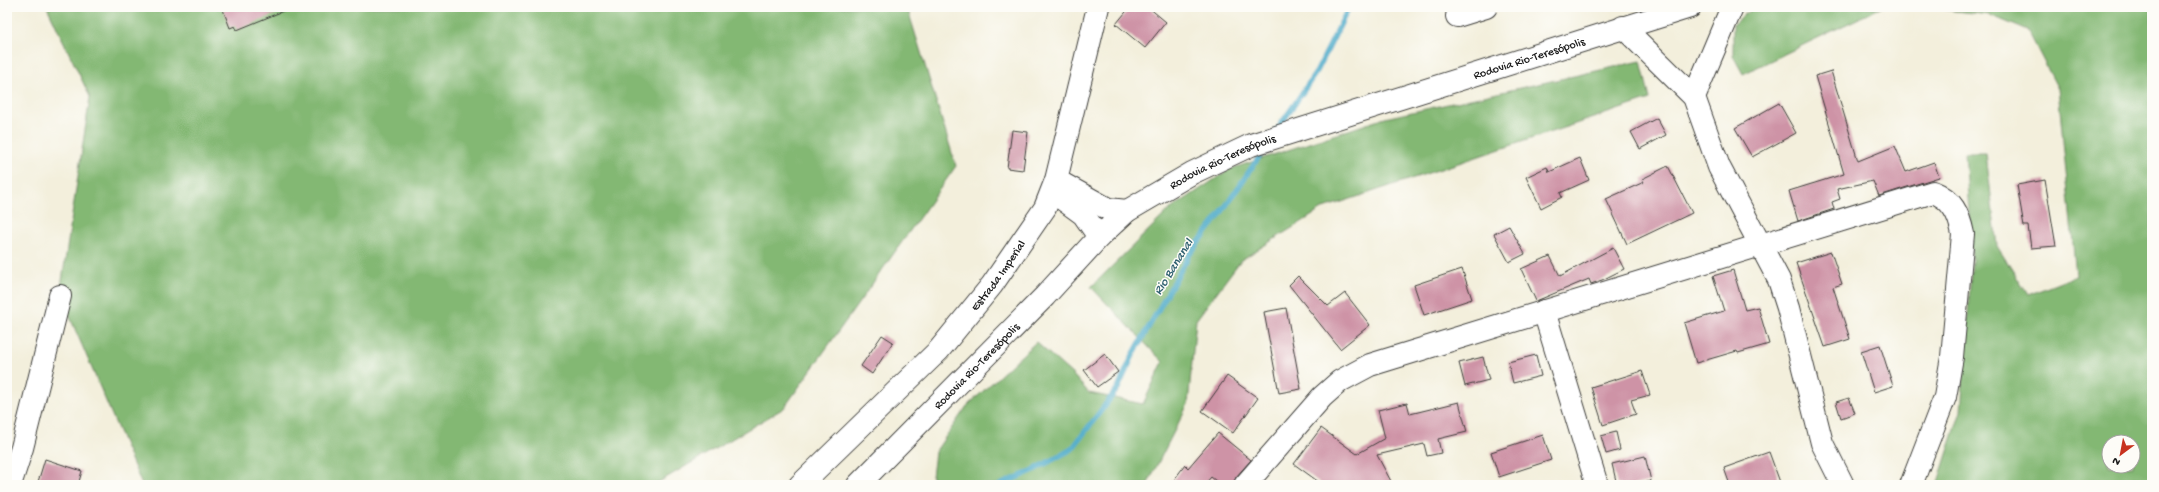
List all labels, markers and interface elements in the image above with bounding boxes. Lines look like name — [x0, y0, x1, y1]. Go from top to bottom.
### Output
street label: Rodovia Rio-Teresópolis — [1472, 35, 1587, 84]
street label: Rodovia Rio-Teresópolis — [1168, 132, 1278, 194]
water label: Rio Bananal — [1151, 236, 1198, 298]
street label: Estrada Imperial — [969, 238, 1030, 314]
street label: Rodovia Rio-Teresópolis — [932, 320, 1024, 413]
north arrow — [2101, 434, 2141, 474]
text: N — [2111, 454, 2123, 468]

